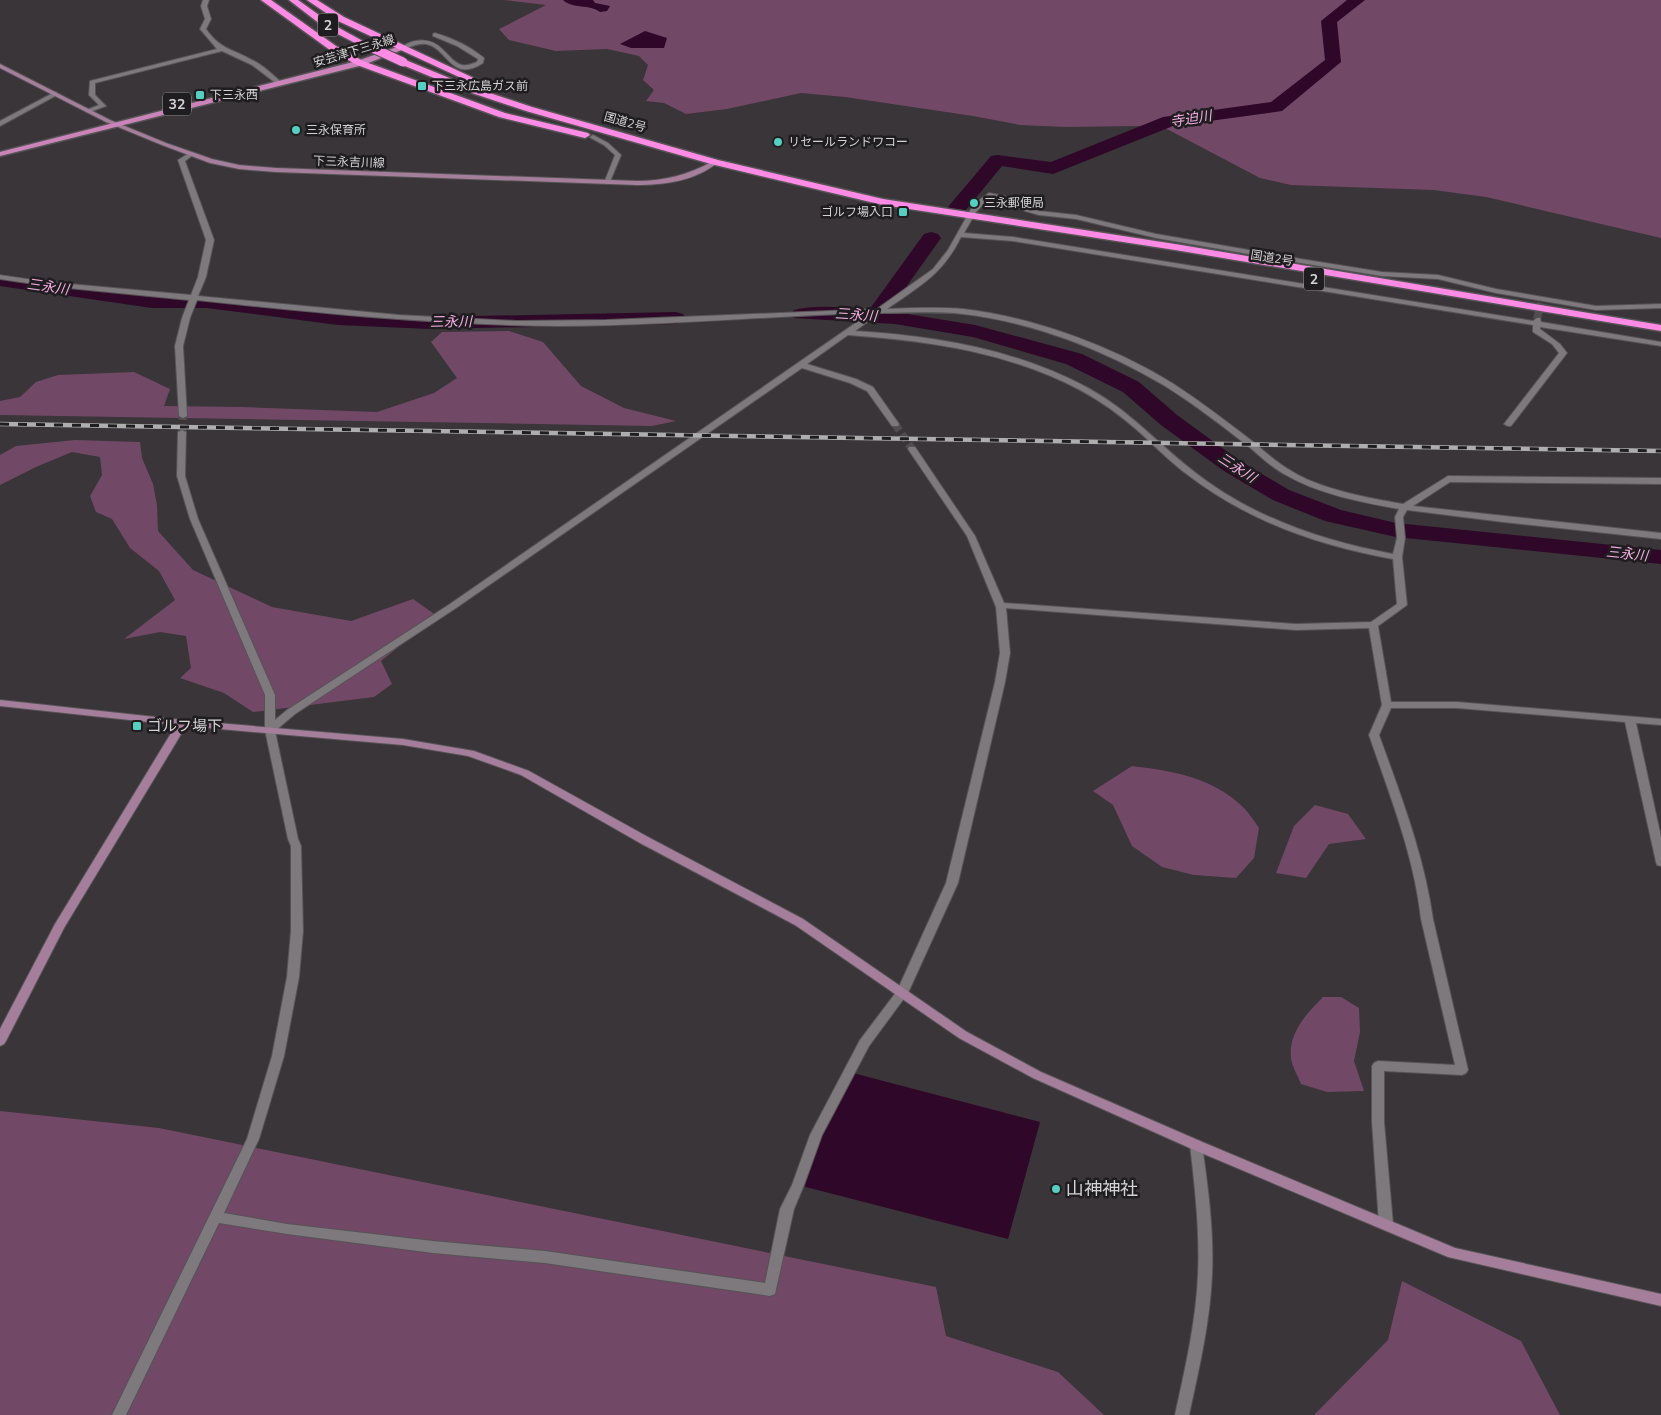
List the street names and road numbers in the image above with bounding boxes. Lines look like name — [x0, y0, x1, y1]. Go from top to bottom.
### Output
road number: 2 — [318, 14, 338, 36]
street label: 安芸津下三永線 — [311, 31, 397, 71]
road number: 32 — [163, 92, 191, 116]
street label: 国道2号 — [602, 108, 648, 136]
street label: 下三永吉川線 — [313, 153, 385, 171]
street label: 国道2号 — [1249, 247, 1295, 269]
road number: 2 — [1304, 268, 1324, 290]

